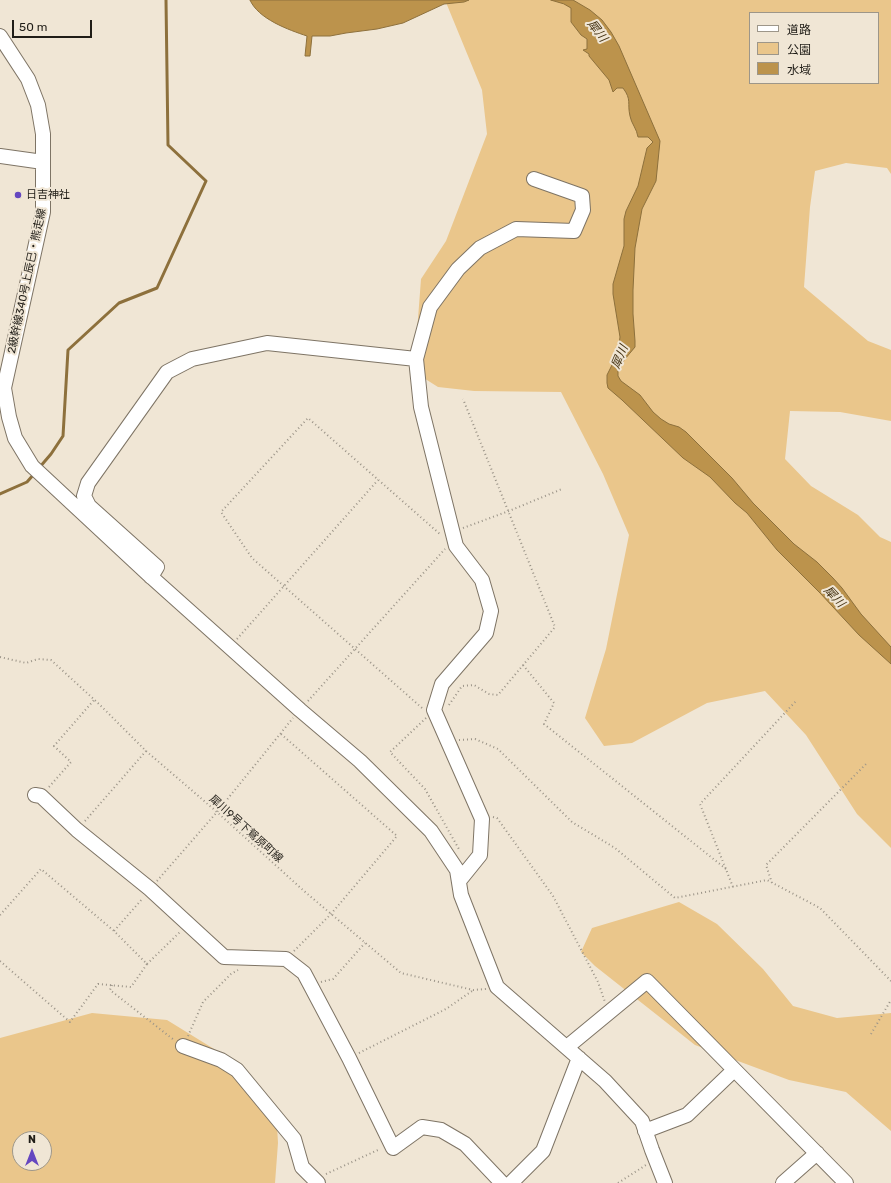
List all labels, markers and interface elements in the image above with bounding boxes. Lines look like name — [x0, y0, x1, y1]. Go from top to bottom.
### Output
scale bar — [14, 12, 94, 38]
legend — [749, 12, 879, 84]
water label: 犀川 — [584, 17, 610, 45]
text: 50 m — [19, 20, 47, 34]
text: 道路 — [787, 23, 811, 37]
text: 公園 — [787, 43, 811, 57]
text: 水域 — [787, 63, 811, 77]
place label: 日吉神社 — [26, 188, 70, 202]
marker: 日吉神社 — [13, 190, 23, 200]
street label: 2級幹線340号上辰巳・熊走線 — [5, 207, 49, 355]
water label: 犀川 — [609, 343, 631, 371]
water label: 犀川 — [821, 583, 847, 611]
street label: 犀川9号下鴛原町線 — [206, 792, 286, 866]
north arrow — [12, 1131, 52, 1171]
text: N — [28, 1133, 36, 1146]

